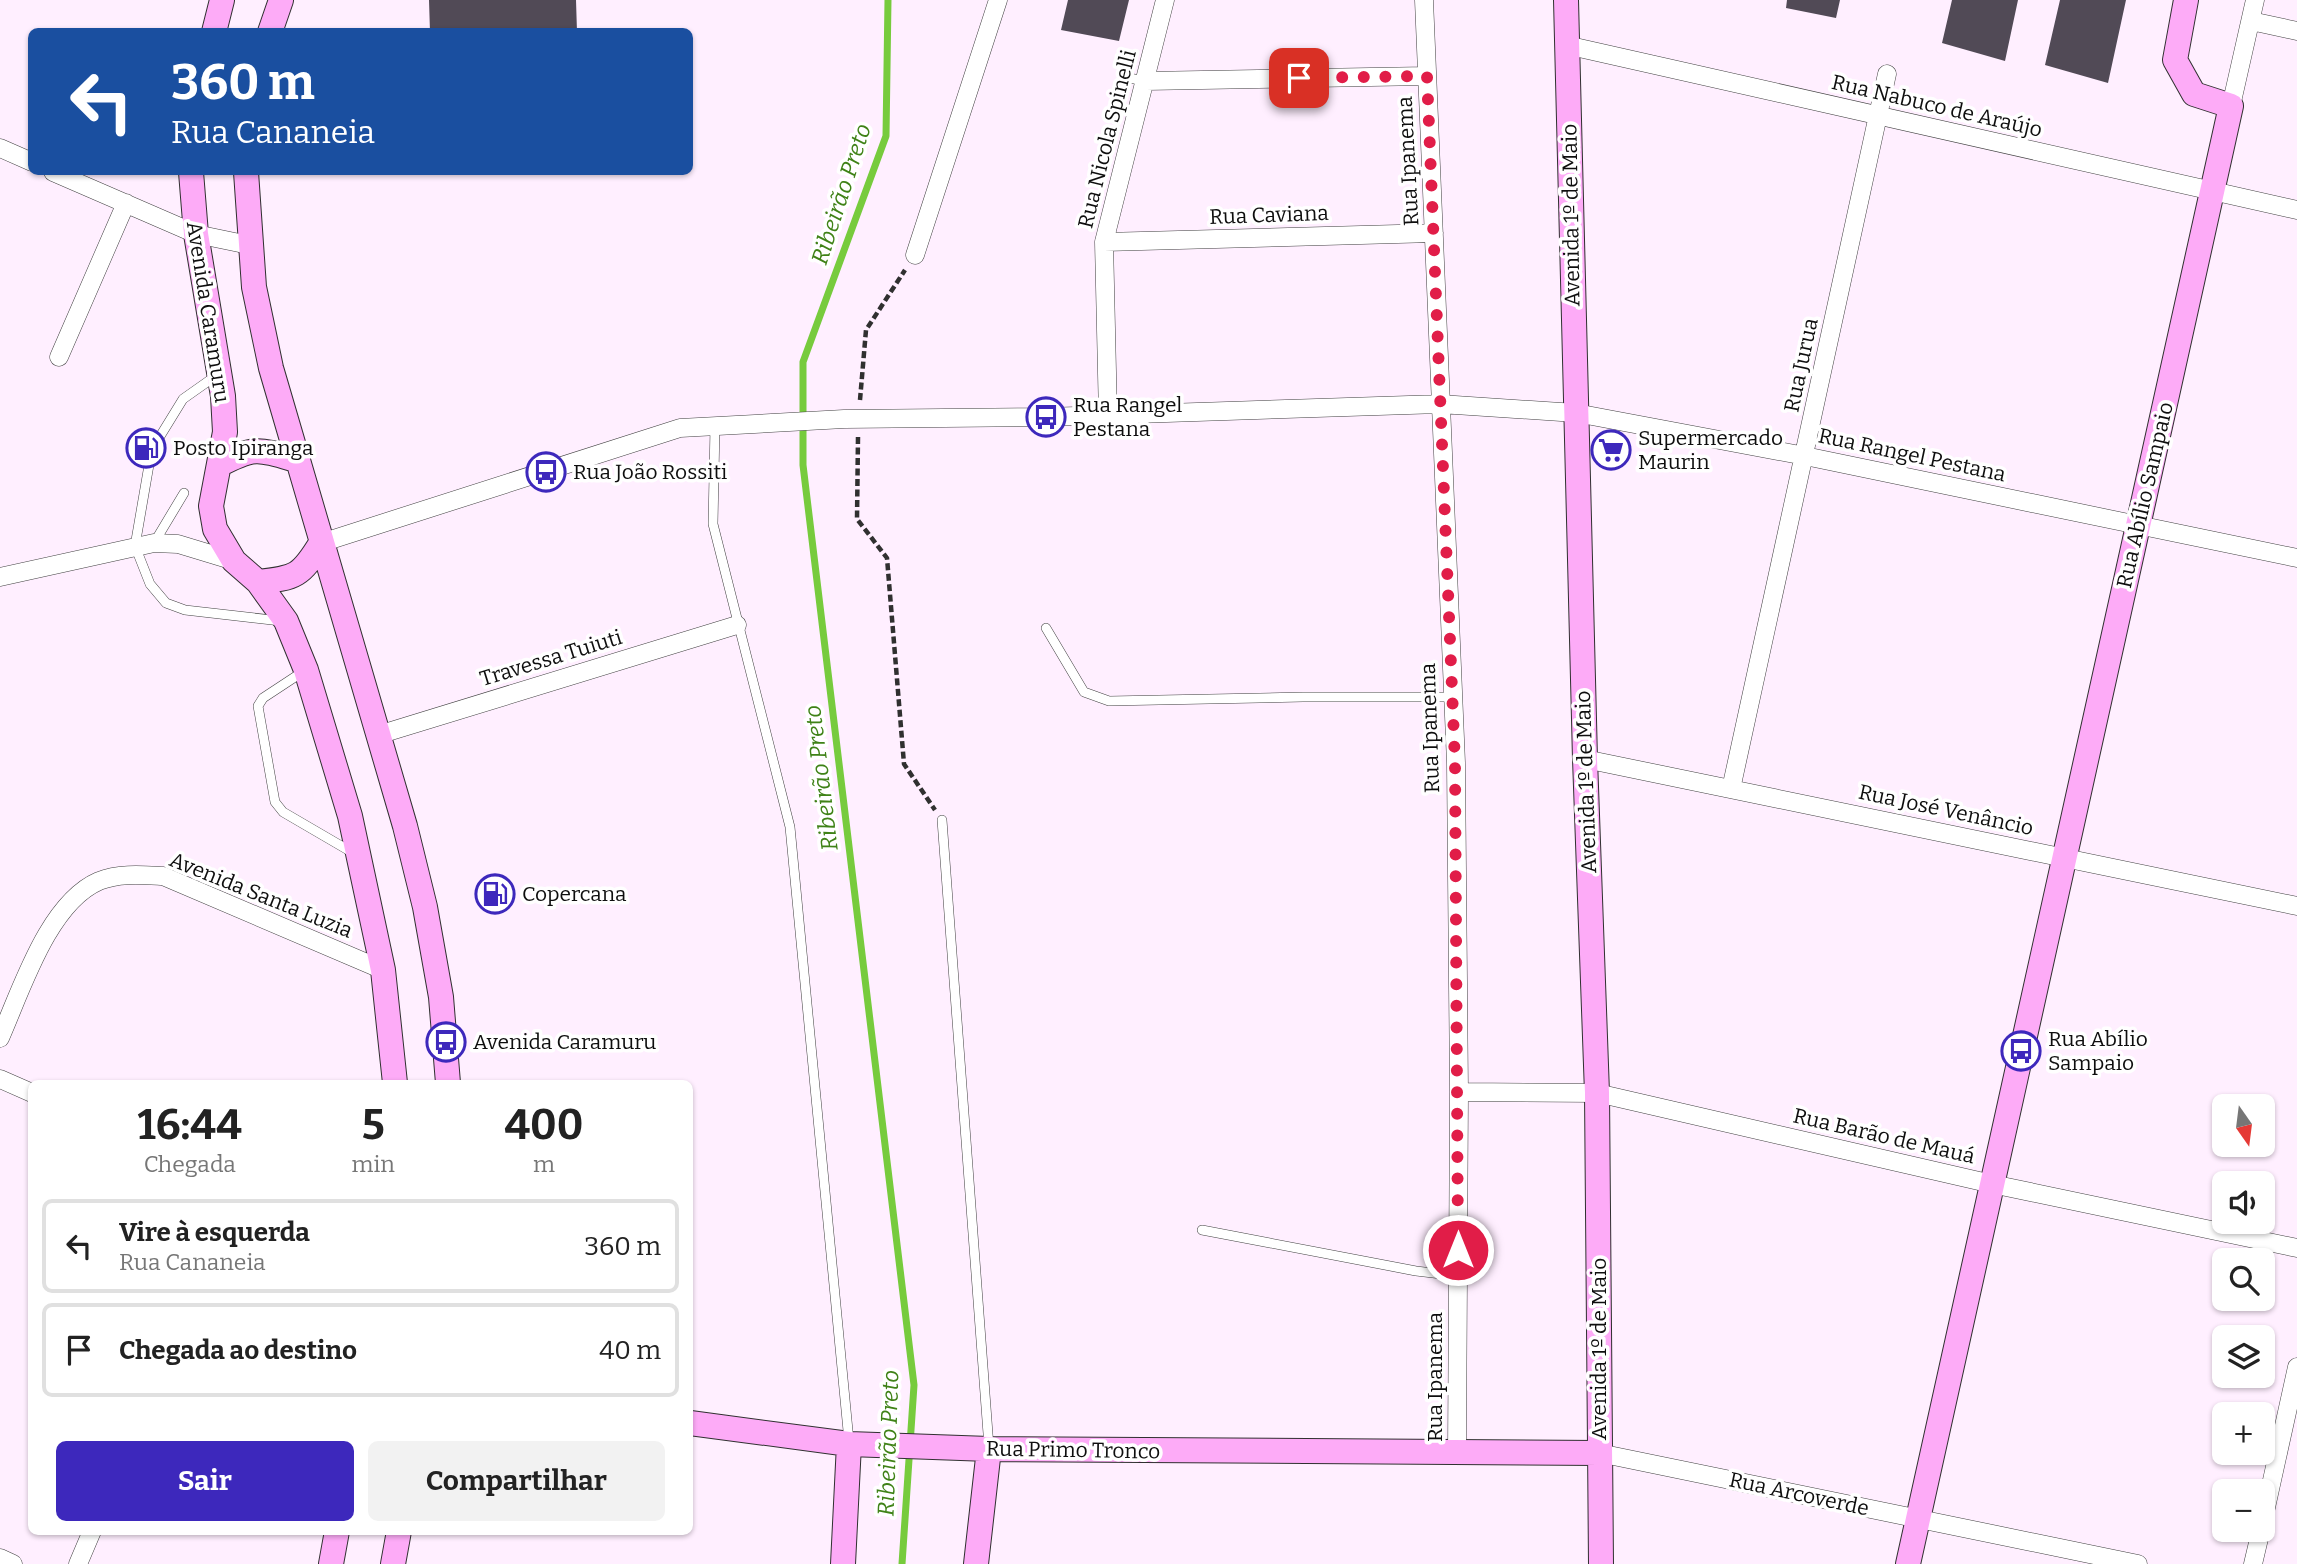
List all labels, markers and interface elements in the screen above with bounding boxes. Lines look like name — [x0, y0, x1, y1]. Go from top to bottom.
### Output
street label: Rua Nicola Spinelli — [1072, 47, 1142, 231]
pin — [1269, 48, 1329, 108]
text: 360 m — [171, 53, 315, 112]
icon: left — [56, 56, 147, 147]
icon: arrive — [1280, 59, 1318, 97]
street label: Rua Nabuco de Araújo — [1829, 69, 2045, 143]
street label: Rua Ipanema — [1392, 95, 1424, 227]
text: Rua Cananeia — [171, 113, 375, 151]
water label: Ribeirão Preto — [805, 120, 877, 268]
street label: Avenida 1º de Maio — [1556, 123, 1586, 307]
street label: Rua Caviana — [1209, 200, 1330, 230]
street label: Avenida Caramuru — [181, 219, 235, 405]
street label: Rua Jurua — [1778, 315, 1824, 414]
place label: Rua Rangel Pestana — [1073, 392, 1182, 442]
bus stop icon: Rua Rangel Pestana — [1025, 396, 1067, 438]
street label: Rua Abílio Sampaio — [2111, 400, 2179, 590]
street label: Rua Rangel Pestana — [1816, 422, 2009, 488]
place label: Supermercado Maurin — [1638, 425, 1783, 475]
fuel station icon: Posto Ipiranga — [125, 427, 167, 469]
supermarket icon: Supermercado Maurin — [1590, 429, 1632, 471]
place label: Posto Ipiranga — [173, 435, 314, 461]
bus stop icon: Rua João Rossiti — [525, 451, 567, 493]
place label: Rua João Rossiti — [573, 459, 727, 485]
street label: Travessa Tuiuti — [477, 624, 625, 692]
street label: Rua Ipanema — [1415, 662, 1445, 793]
street label: Avenida 1º de Maio — [1570, 690, 1602, 874]
water label: Ribeirão Preto — [798, 704, 844, 852]
street label: Rua José Venâncio — [1856, 779, 2036, 841]
street label: Avenida Santa Luzia — [166, 846, 357, 944]
fuel station icon: Copercana — [474, 873, 516, 915]
place label: Copercana — [522, 881, 627, 907]
bus stop icon: Avenida Caramuru — [425, 1021, 467, 1063]
place label: Rua Abílio Sampaio — [2048, 1026, 2148, 1076]
place label: Avenida Caramuru — [473, 1029, 656, 1055]
bus stop icon: Rua Abílio Sampaio — [2000, 1030, 2042, 1072]
north arrow — [2212, 1094, 2275, 1157]
map controls — [2212, 1094, 2275, 1542]
text: 16:44 — [138, 1100, 242, 1150]
text: 5 — [362, 1100, 385, 1150]
text: 400 — [504, 1100, 583, 1150]
street label: Rua Barão de Mauá — [1791, 1102, 1978, 1170]
text: Chegada — [144, 1150, 236, 1178]
text: min — [352, 1150, 395, 1178]
text: m — [533, 1150, 555, 1178]
button: sound — [2212, 1171, 2275, 1234]
position arrow — [1421, 1213, 1495, 1287]
text: Vire à esquerda — [119, 1217, 310, 1248]
icon: left — [60, 1227, 98, 1265]
text: 360 m — [584, 1231, 661, 1262]
text: Rua Cananeia — [119, 1248, 266, 1276]
button: search — [2212, 1248, 2275, 1311]
street label: Avenida 1º de Maio — [1586, 1258, 1612, 1440]
street label: Rua Ipanema — [1422, 1312, 1448, 1442]
button: layers — [2212, 1325, 2275, 1388]
icon: arrive — [60, 1331, 98, 1369]
text: Chegada ao destino — [119, 1335, 357, 1366]
text: 40 m — [599, 1335, 661, 1366]
water label: Ribeirão Preto — [871, 1369, 905, 1517]
button: + — [2212, 1402, 2275, 1465]
street label: Rua Primo Tronco — [986, 1435, 1160, 1465]
button: Sair — [56, 1441, 354, 1521]
button: Compartilhar — [368, 1441, 665, 1521]
street label: Rua Arcoverde — [1727, 1466, 1871, 1522]
button: − — [2212, 1479, 2275, 1542]

